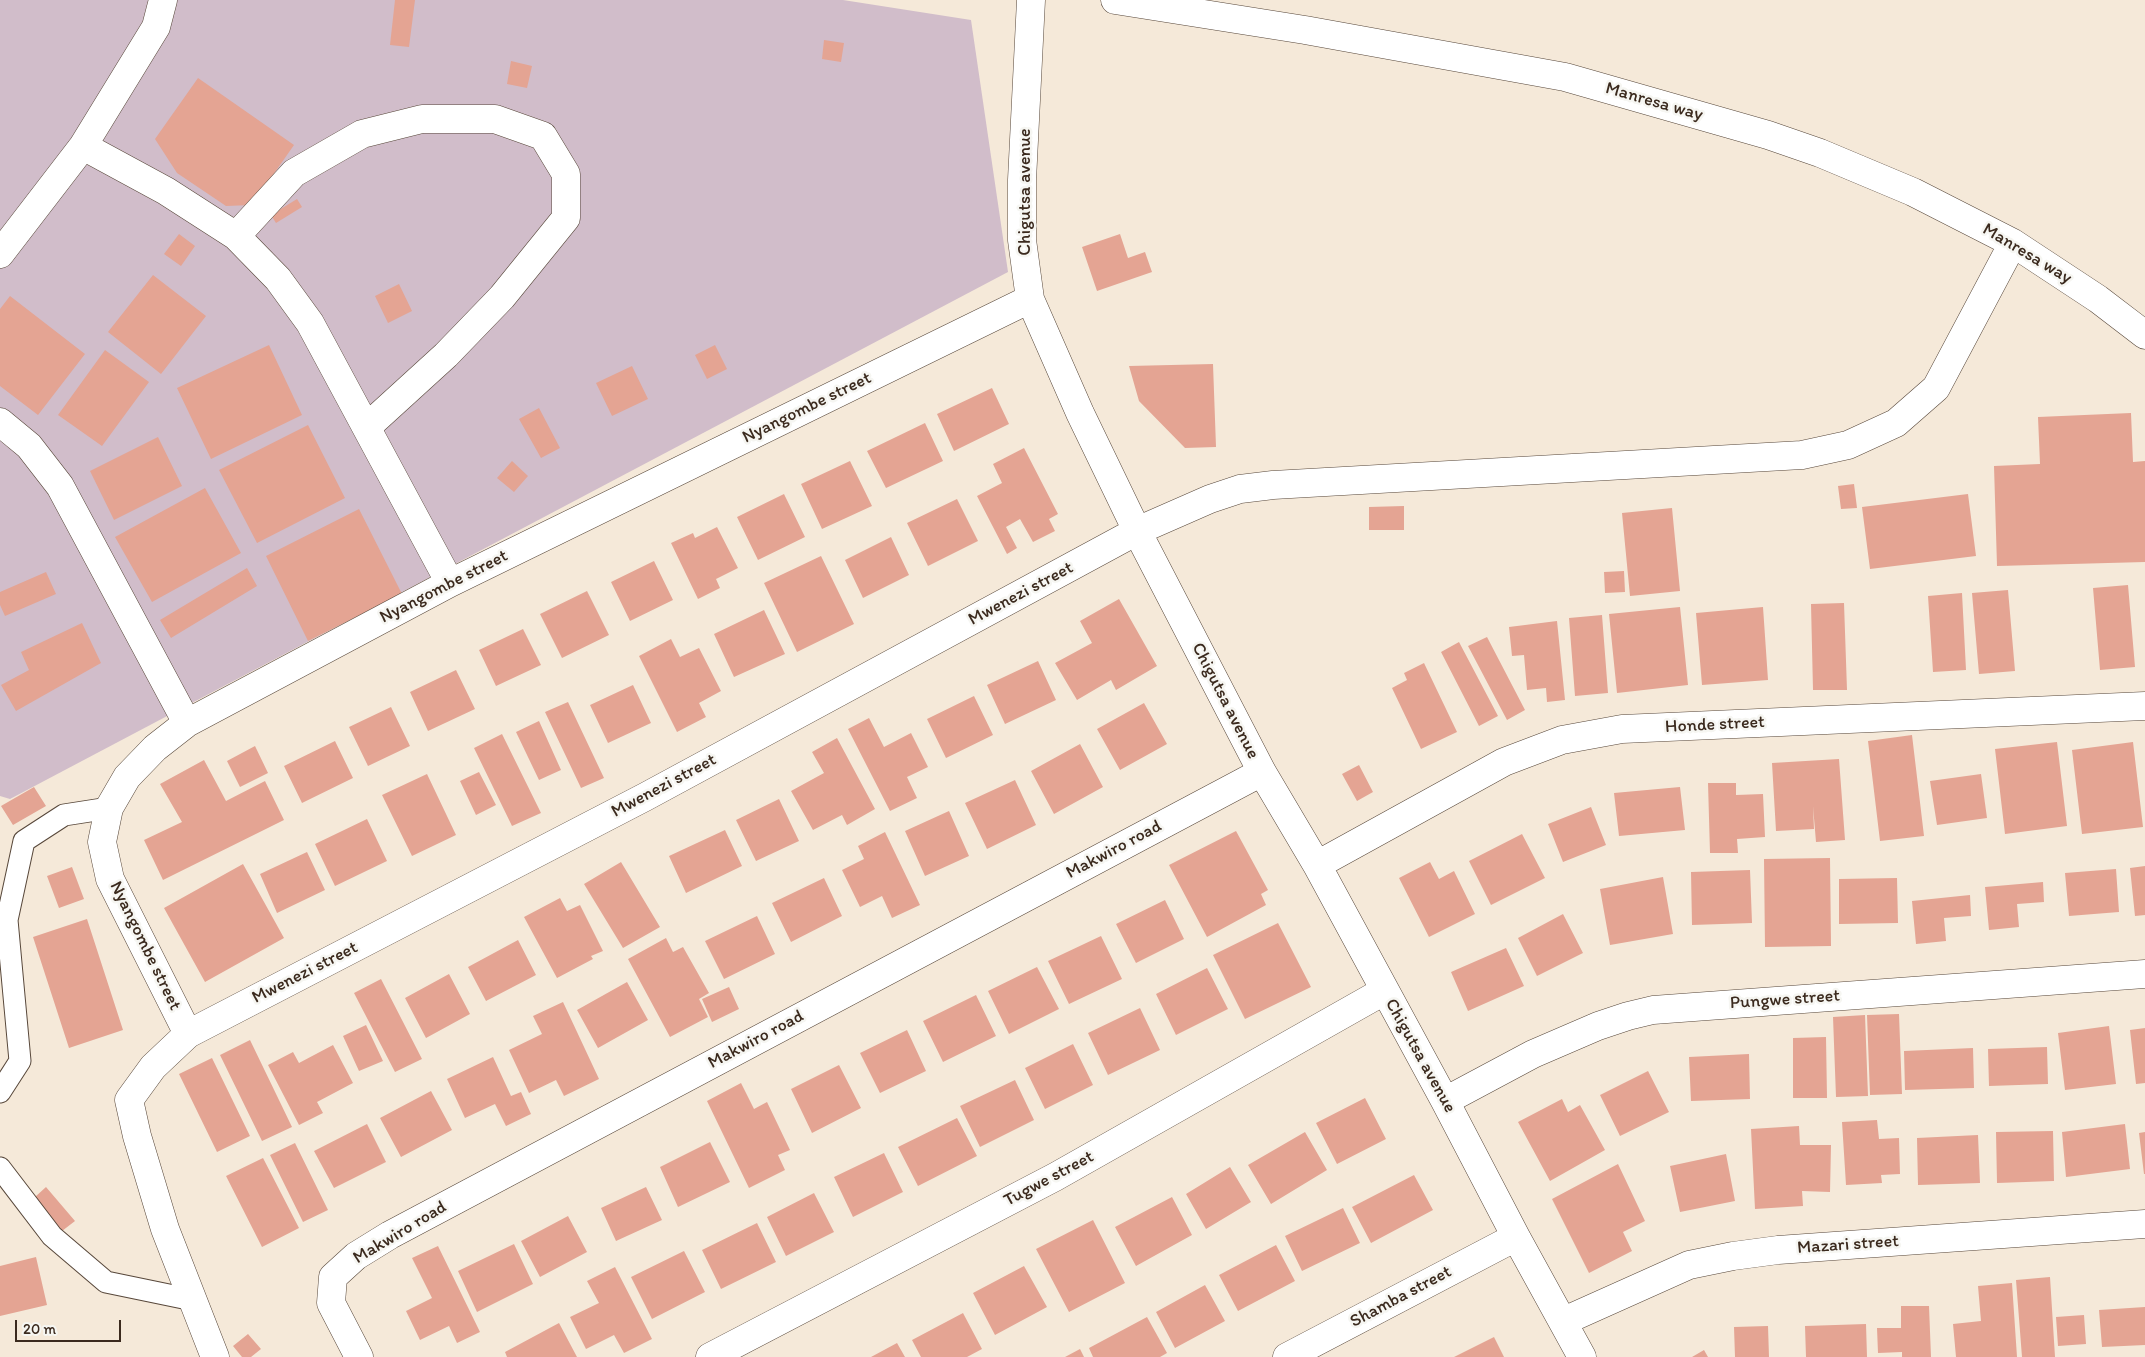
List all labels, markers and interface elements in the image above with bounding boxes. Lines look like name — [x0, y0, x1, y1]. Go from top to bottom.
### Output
street label: Manresa way — [1603, 78, 1705, 126]
street label: Chigutsa avenue — [1014, 128, 1036, 256]
street label: Manresa way — [1978, 219, 2076, 289]
street label: Nyangombe street — [739, 367, 875, 449]
street label: Nyangombe street — [376, 545, 512, 629]
street label: Mwenezi street — [965, 557, 1077, 631]
street label: Chigutsa avenue — [1186, 639, 1264, 763]
street label: Honde street — [1665, 712, 1765, 738]
street label: Mwenezi street — [608, 749, 720, 823]
street label: Makwiro road — [1063, 816, 1165, 884]
street label: Nyangombe street — [104, 878, 186, 1014]
street label: Mwenezi street — [248, 937, 362, 1009]
street label: Pungwe street — [1729, 985, 1841, 1015]
street label: Chigutsa avenue — [1380, 995, 1460, 1117]
street label: Makwiro road — [705, 1006, 807, 1074]
street label: Tugwe street — [1000, 1146, 1098, 1212]
street label: Makwiro road — [349, 1197, 451, 1269]
street label: Mazari street — [1796, 1231, 1900, 1259]
street label: Shamba street — [1347, 1261, 1455, 1333]
scale bar — [18, 1310, 124, 1342]
text: 20 m — [23, 1320, 56, 1338]

